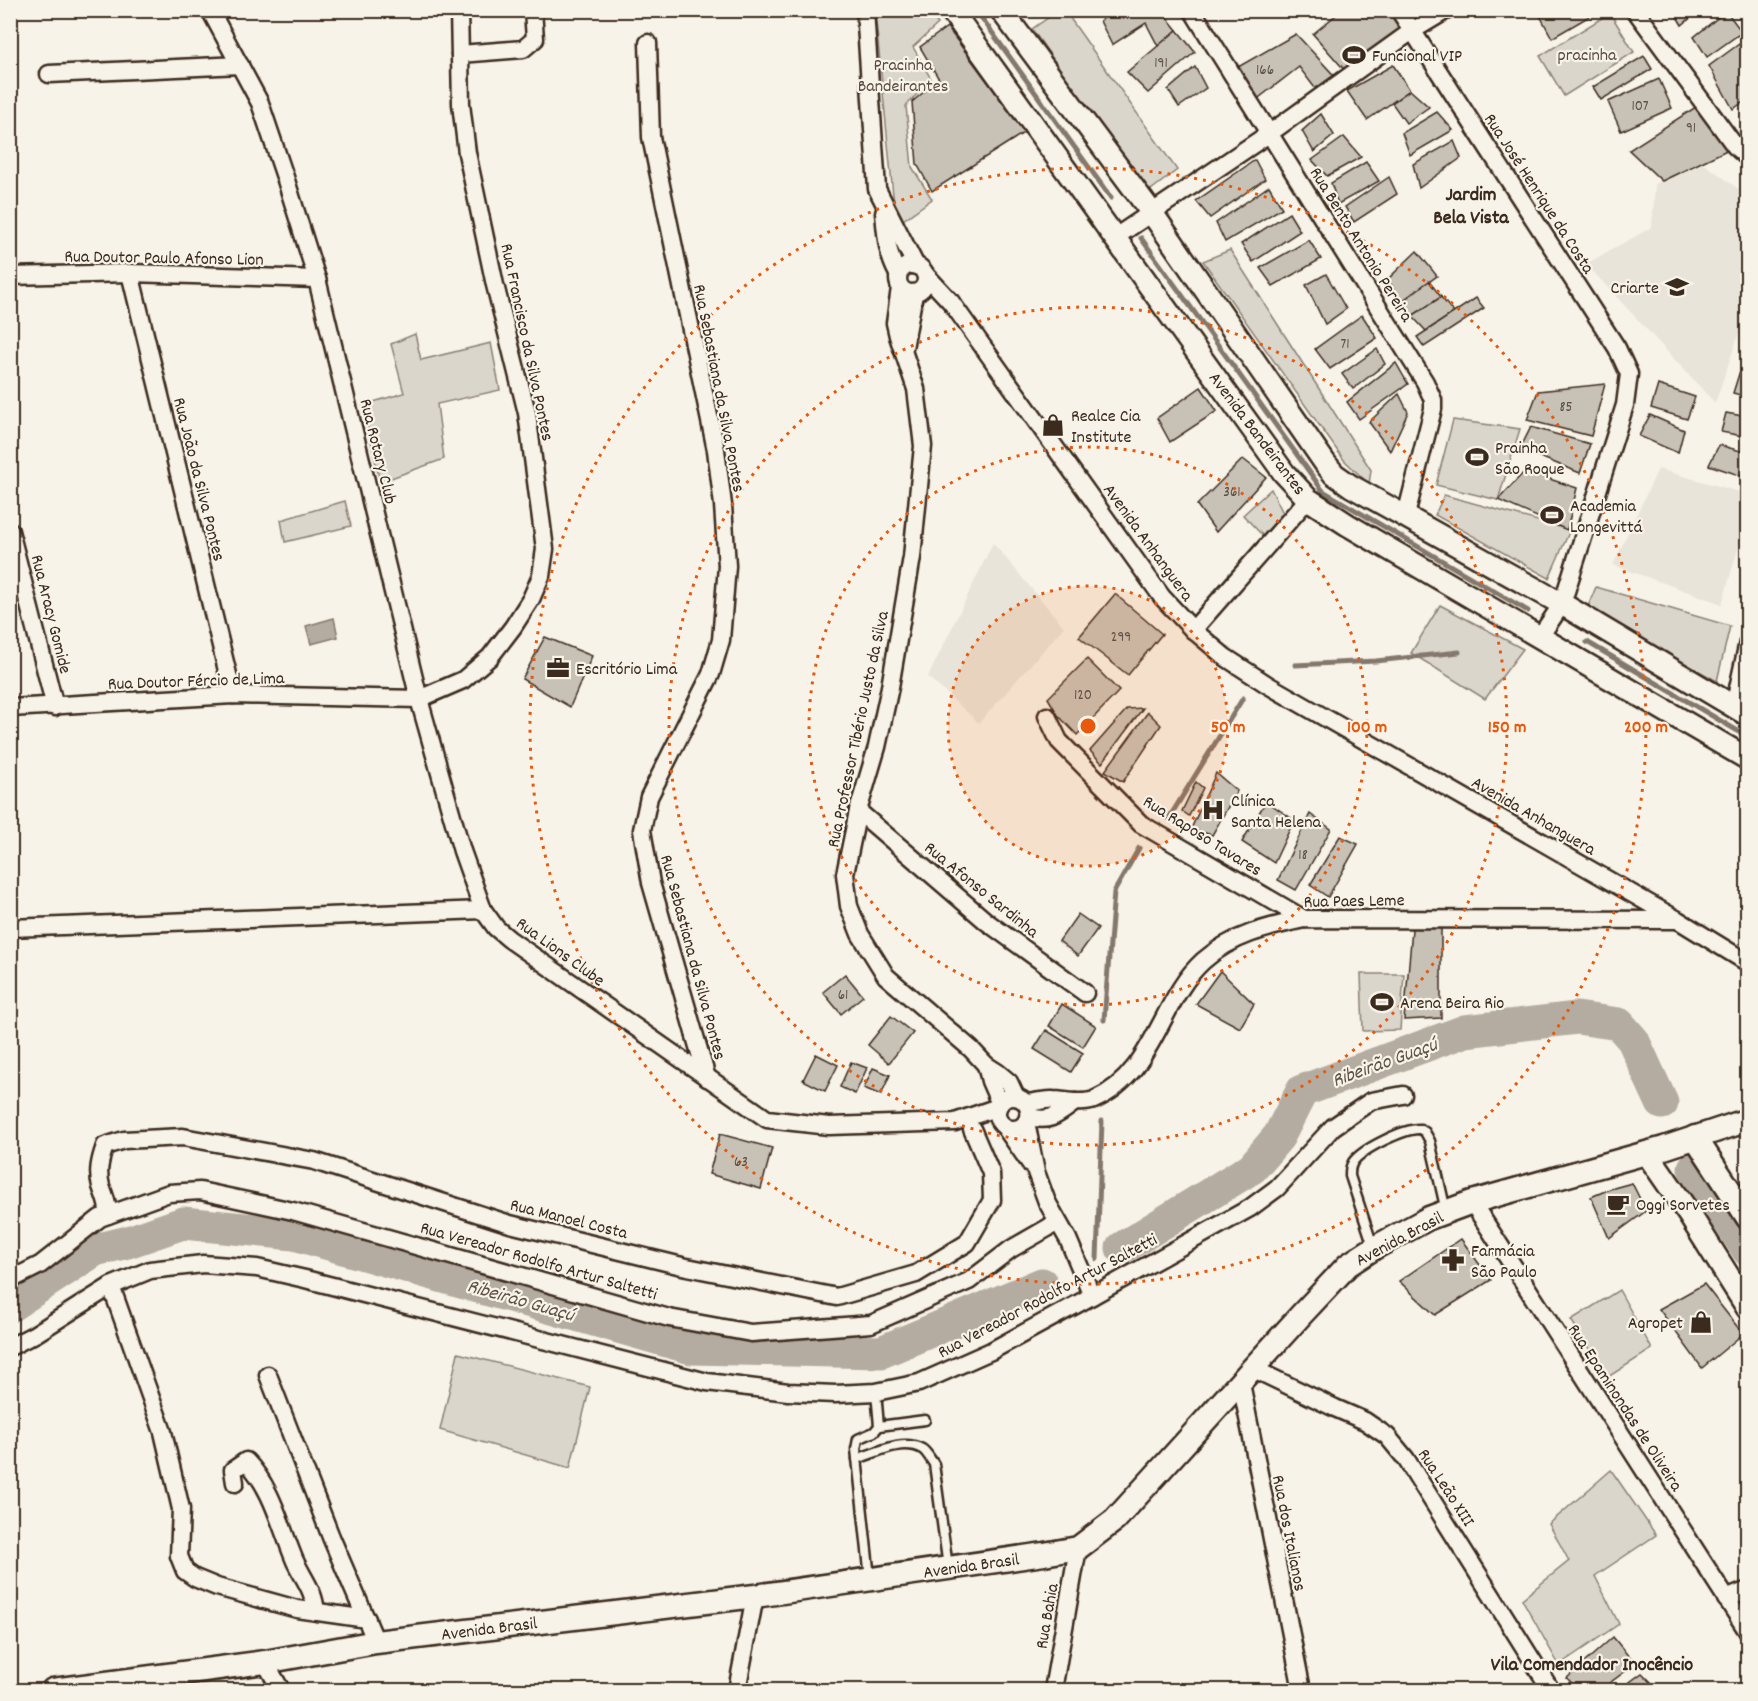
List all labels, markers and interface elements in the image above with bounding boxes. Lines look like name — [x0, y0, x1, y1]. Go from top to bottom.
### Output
sports icon: Funcional VIP — [1341, 42, 1367, 68]
park label: pracinha — [1558, 44, 1617, 69]
place label: Funcional VIP — [1372, 45, 1462, 70]
house number: 191 — [1154, 53, 1168, 75]
park label: Pracinha Bandeirantes — [858, 54, 948, 100]
house number: 166 — [1256, 60, 1274, 82]
house number: 107 — [1631, 96, 1649, 118]
street label: Rua José Henrique da Costa — [1477, 109, 1600, 280]
house number: 91 — [1686, 118, 1696, 140]
street label: Rua Bento Antonio Pereira — [1302, 163, 1418, 328]
district label: Jardim Bela Vista — [1433, 182, 1509, 233]
street label: Rua Francisco da Silva Pontes — [492, 241, 559, 444]
street label: Rua Doutor Paulo Afonso Lion — [64, 245, 264, 274]
school or university icon: Criarte — [1664, 274, 1690, 300]
place label: Criarte — [1610, 277, 1659, 302]
street label: Rua Sebastiana da Silva Pontes — [685, 282, 750, 495]
house number: 71 — [1340, 334, 1350, 356]
street label: Avenida Bandeirantes — [1201, 368, 1311, 501]
street label: Rua João da Silva Pontes — [165, 395, 230, 564]
street label: Rua Rotary Club — [351, 396, 402, 507]
house number: 85 — [1560, 397, 1573, 419]
place label: Realce Cia Institute — [1071, 405, 1141, 451]
shop icon: Realce Cia Institute — [1040, 412, 1066, 438]
place label: Prainha São Roque — [1495, 437, 1565, 483]
sports icon: Prainha São Roque — [1464, 444, 1490, 470]
street label: Avenida Anhanguera — [1096, 480, 1198, 608]
house number: 361 — [1223, 482, 1241, 504]
place label: Academia Longevittá — [1570, 495, 1643, 541]
sports icon: Academia Longevittá — [1539, 502, 1565, 528]
street label: Rua Aracy Gomide — [23, 552, 76, 677]
street label: Rua Professor Tibério Justo da Silva — [822, 608, 897, 850]
house number: 299 — [1111, 627, 1131, 649]
office icon: Escritório Lima — [545, 655, 571, 681]
place label: Escritório Lima — [576, 658, 678, 683]
street label: Rua Doutor Fércio de Lima — [107, 667, 285, 698]
house number: 120 — [1074, 685, 1092, 707]
centre of rings — [1078, 716, 1098, 736]
text: 50 m — [1211, 716, 1245, 741]
text: 100 m — [1347, 716, 1387, 741]
text: 150 m — [1488, 716, 1526, 741]
text: 200 m — [1624, 716, 1668, 741]
street label: Avenida Anhanguera — [1466, 771, 1600, 863]
street label: Rua Raposo Tavares — [1137, 790, 1266, 884]
place label: Clínica Santa Helena — [1231, 790, 1322, 836]
hospital icon: Clínica Santa Helena — [1200, 797, 1226, 823]
street label: Rua Afonso Sardinha — [918, 837, 1044, 945]
house number: 18 — [1298, 845, 1308, 867]
street label: Rua Sebastiana da Silva Pontes — [652, 852, 731, 1063]
street label: Rua Paes Leme — [1303, 889, 1405, 916]
street label: Rua Lions Clube — [510, 912, 609, 994]
house number: 61 — [838, 985, 848, 1007]
sports icon: Arena Beira Rio — [1369, 989, 1395, 1015]
place label: Arena Beira Rio — [1400, 992, 1504, 1017]
water label: Ribeirão Guaçú — [1328, 1031, 1444, 1096]
house number: 63 — [734, 1152, 748, 1174]
cafe icon: Oggi Sorvetes — [1605, 1191, 1631, 1217]
street label: Rua Manoel Costa — [507, 1194, 630, 1247]
place label: Oggi Sorvetes — [1636, 1194, 1730, 1219]
street label: Avenida Brasil — [1352, 1206, 1449, 1274]
street label: Rua Vereador Rodolfo Artur Saltetti — [417, 1217, 660, 1308]
street label: Rua Vereador Rodolfo Artur Saltetti — [934, 1229, 1162, 1366]
place label: Farmácia São Paulo — [1471, 1240, 1537, 1286]
pharmacy icon: Farmácia São Paulo — [1440, 1247, 1466, 1273]
water label: Ribeirão Guaçú — [463, 1273, 579, 1331]
shop icon: Agropet — [1688, 1309, 1714, 1335]
place label: Agropet — [1628, 1312, 1683, 1337]
street label: Rua Epaminondas de Oliveira — [1560, 1320, 1688, 1497]
street label: Rua Leão XIII — [1410, 1444, 1480, 1533]
street label: Rua dos Italianos — [1264, 1473, 1311, 1594]
street label: Avenida Brasil — [922, 1548, 1022, 1587]
street label: Rua Bahia — [1030, 1581, 1067, 1651]
street label: Avenida Brasil — [440, 1612, 540, 1649]
district label: Vila Comendador Inocêncio — [1491, 1652, 1693, 1680]

